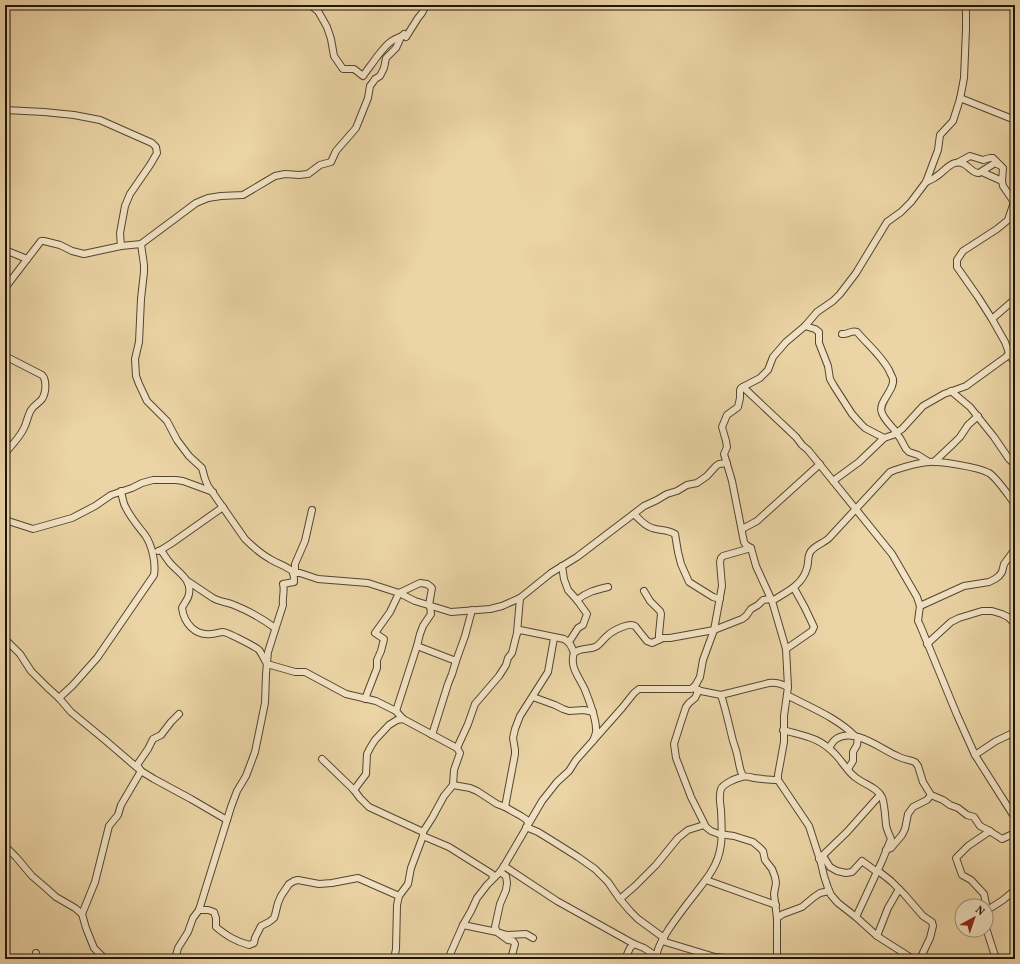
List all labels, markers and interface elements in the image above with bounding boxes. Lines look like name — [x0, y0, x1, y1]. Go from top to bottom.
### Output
north arrow — [954, 898, 994, 938]
text: N — [972, 903, 987, 920]

